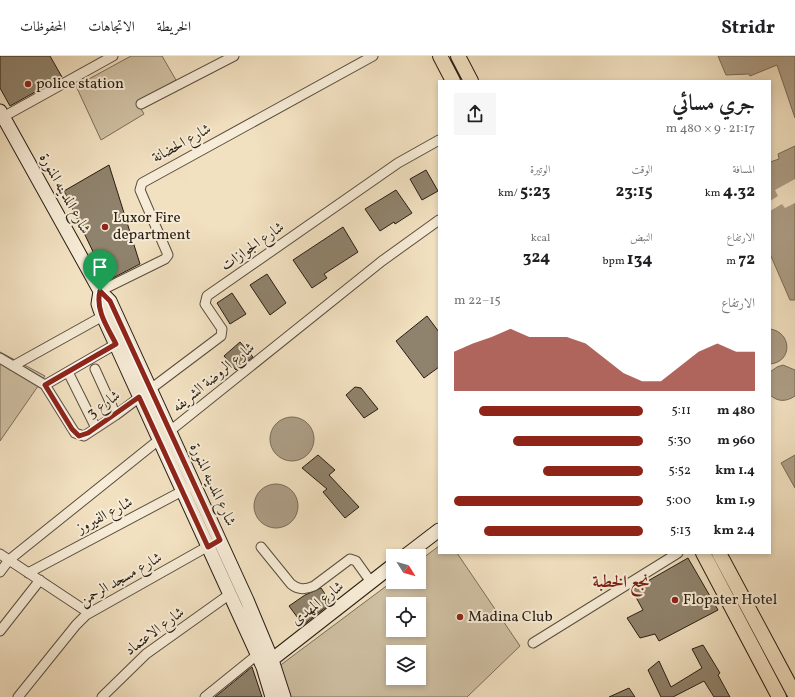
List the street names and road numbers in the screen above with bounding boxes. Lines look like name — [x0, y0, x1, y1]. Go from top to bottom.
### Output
street label: شارع الحضانة — [149, 119, 216, 170]
street label: شارع المدينه المنورة — [32, 150, 95, 239]
street label: شارع الجوازات — [217, 217, 290, 277]
street label: شارع الروضة الشريفه — [168, 338, 260, 419]
street label: شارع 3 — [83, 386, 126, 425]
street label: شارع المدينه المنورة — [183, 440, 240, 530]
street label: شارع الفيروز — [71, 492, 137, 541]
street label: شارع مسجد الرحمن — [76, 548, 167, 613]
street label: شارع المهدى — [287, 577, 350, 632]
street label: شارع الاعتماد — [121, 603, 190, 662]

